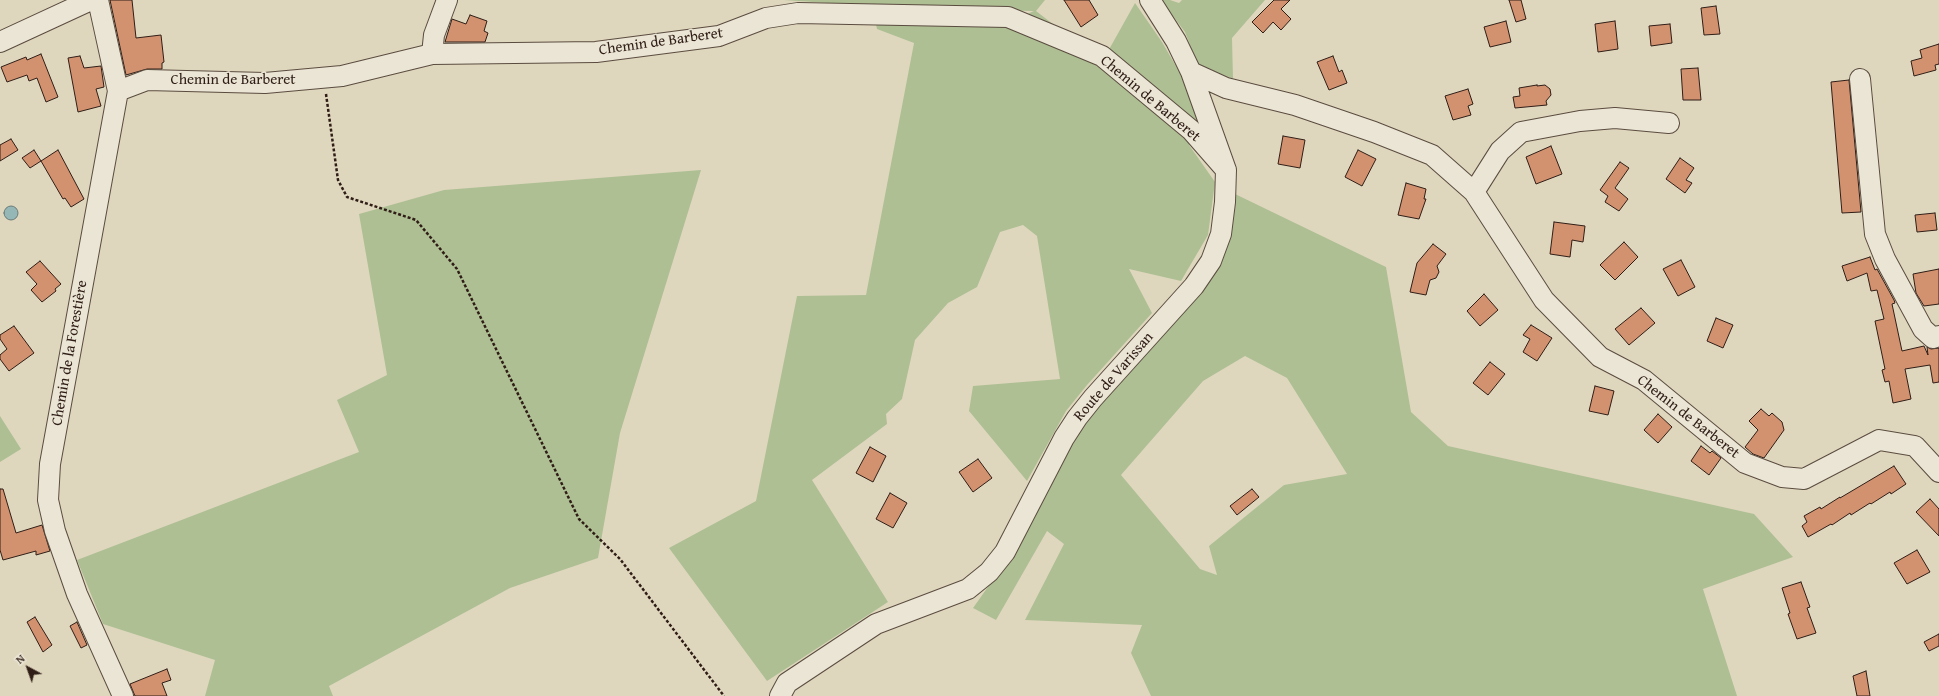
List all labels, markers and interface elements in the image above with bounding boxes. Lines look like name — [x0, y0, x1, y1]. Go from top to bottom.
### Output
street label: Chemin de Barberet — [598, 24, 724, 60]
street label: Chemin de Barberet — [1096, 52, 1204, 146]
street label: Chemin de Barberet — [170, 71, 296, 89]
street label: Chemin de la Forestière — [48, 279, 92, 427]
street label: Route de Varissan — [1070, 329, 1158, 425]
street label: Chemin de Barberet — [1633, 371, 1743, 463]
north arrow — [8, 648, 48, 688]
text: N — [12, 650, 28, 667]

